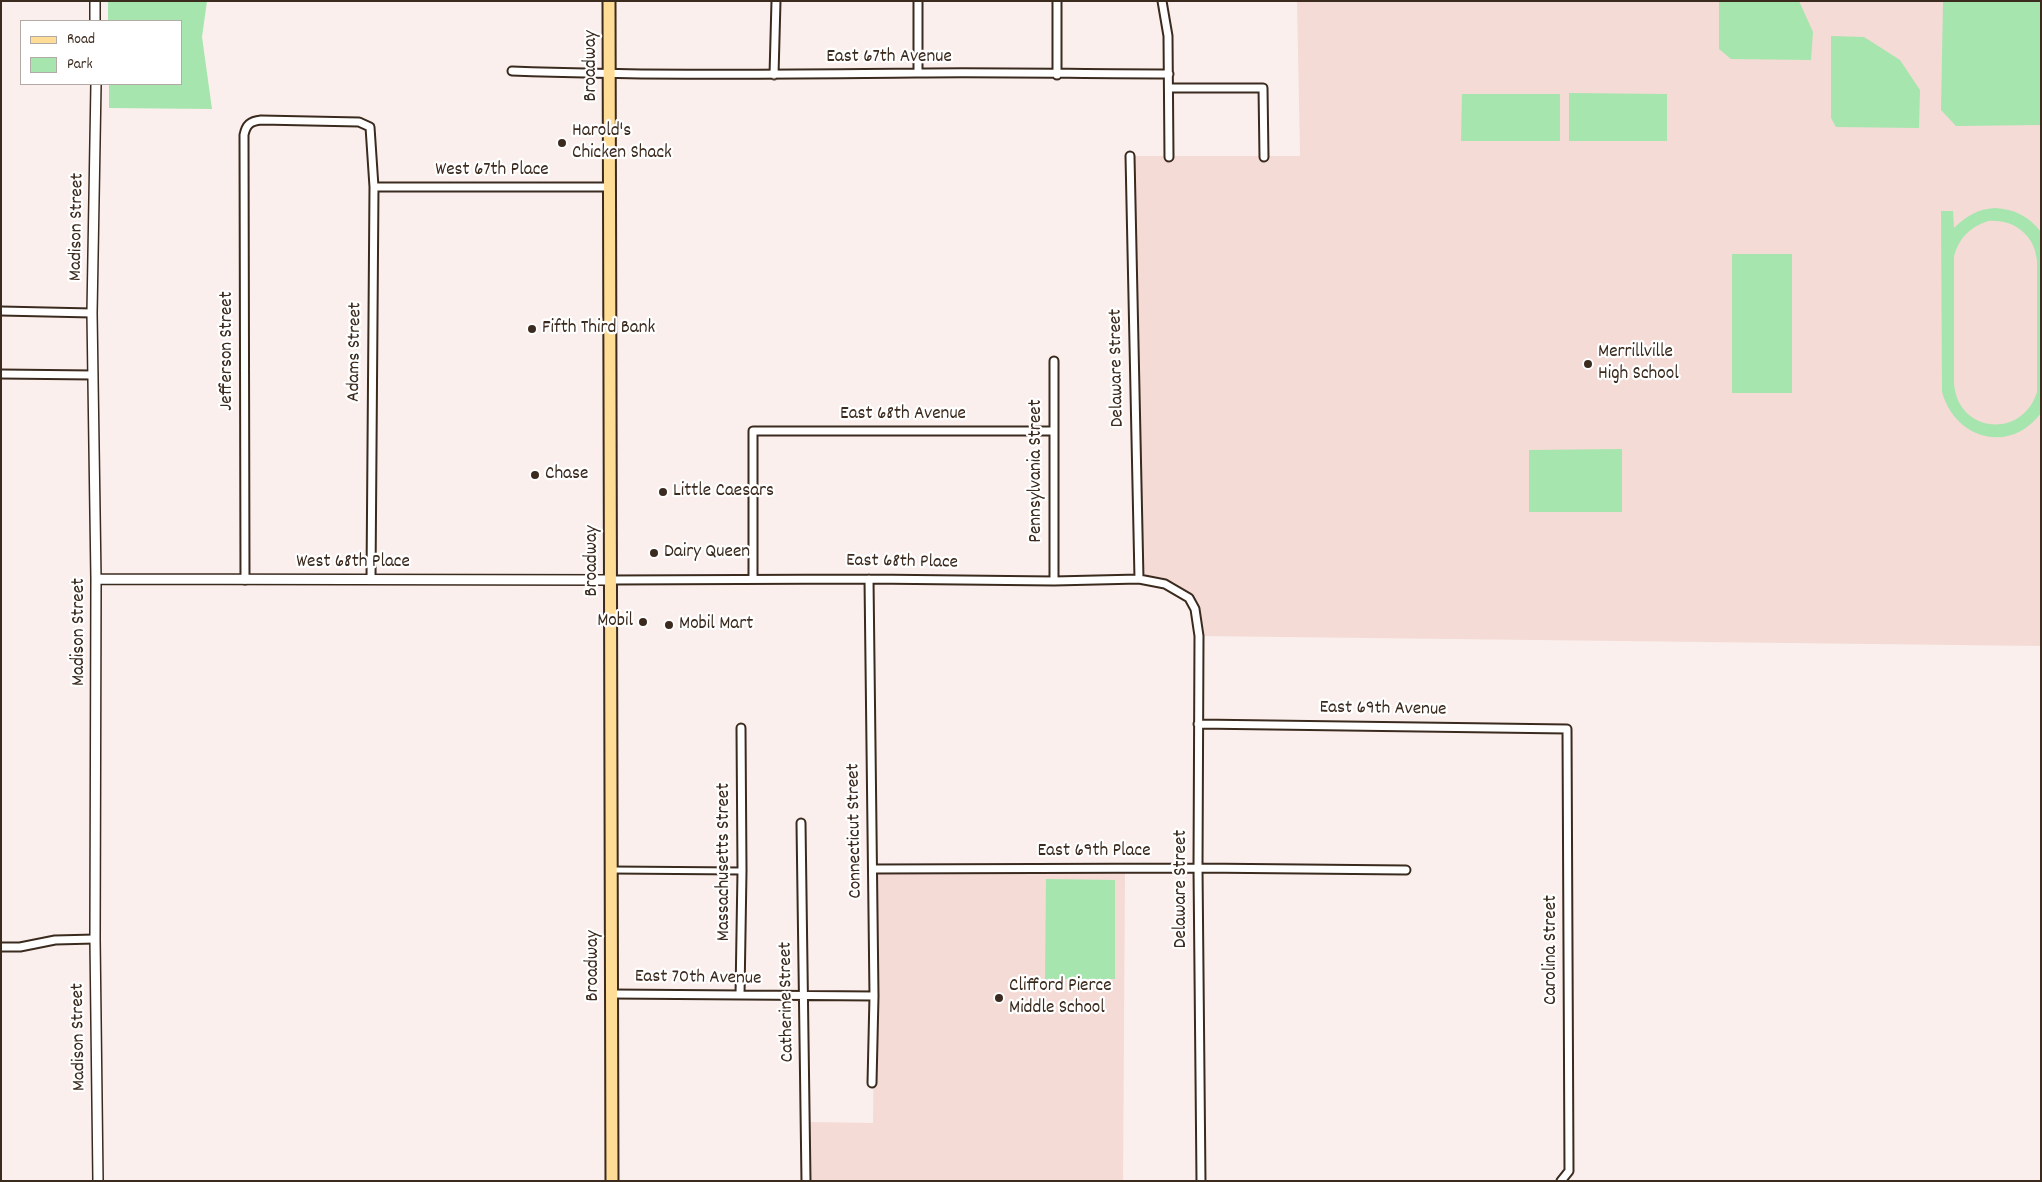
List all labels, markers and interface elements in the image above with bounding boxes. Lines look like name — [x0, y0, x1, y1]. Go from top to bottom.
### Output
legend — [20, 20, 182, 85]
text: Road — [67, 29, 95, 51]
street label: Broadway — [581, 30, 603, 102]
street label: East 67th Avenue — [826, 47, 952, 69]
text: Park — [67, 54, 93, 76]
place label: Harold's Chicken Shack — [572, 121, 672, 165]
marker: Harold's Chicken Shack — [556, 137, 568, 149]
street label: West 67th Place — [435, 160, 549, 182]
street label: Madison Street — [66, 173, 90, 281]
street label: Jefferson Street — [217, 291, 239, 411]
street label: Adams Street — [344, 302, 368, 402]
street label: Delaware Street — [1106, 308, 1130, 428]
place label: Fifth Third Bank — [542, 318, 655, 340]
marker: Fifth Third Bank — [526, 323, 538, 335]
place label: Merrillville High School — [1598, 342, 1679, 386]
marker: Merrillville High School — [1582, 358, 1594, 370]
street label: Pennsylvania Street — [1026, 399, 1048, 543]
street label: East 68th Avenue — [840, 404, 966, 426]
place label: Chase — [545, 464, 588, 486]
marker: Chase — [529, 469, 541, 481]
place label: Little Caesars — [673, 481, 774, 503]
marker: Little Caesars — [657, 486, 669, 498]
street label: Broadway — [582, 525, 604, 597]
place label: Dairy Queen — [664, 542, 750, 564]
marker: Dairy Queen — [648, 547, 660, 559]
street label: East 68th Place — [846, 551, 958, 575]
street label: West 68th Place — [296, 552, 410, 574]
street label: Madison Street — [69, 578, 91, 686]
place label: Mobil — [597, 611, 633, 633]
place label: Mobil Mart — [679, 614, 753, 636]
marker: Mobil — [637, 616, 649, 628]
marker: Mobil Mart — [663, 619, 675, 631]
street label: East 69th Avenue — [1319, 697, 1447, 723]
street label: Connecticut Street — [843, 763, 869, 899]
street label: Massachusetts Street — [714, 783, 736, 941]
street label: Delaware Street — [1171, 830, 1193, 948]
street label: East 69th Place — [1037, 841, 1151, 863]
street label: Carolina Street — [1541, 895, 1563, 1005]
street label: Broadway — [583, 930, 605, 1002]
street label: Catherine Street — [776, 942, 800, 1062]
street label: East 70th Avenue — [635, 966, 761, 992]
place label: Clifford Pierce Middle School — [1009, 976, 1112, 1020]
street label: Madison Street — [68, 983, 92, 1091]
marker: Clifford Pierce Middle School — [993, 992, 1005, 1004]

